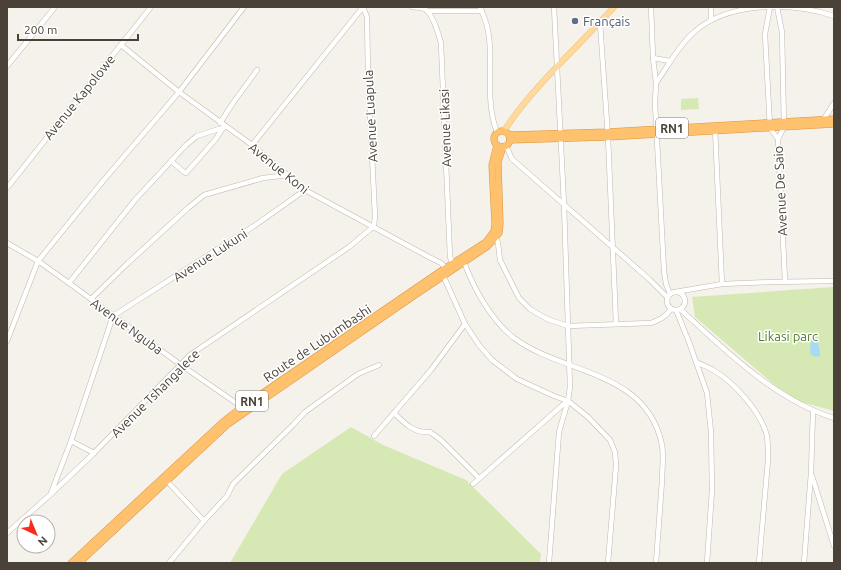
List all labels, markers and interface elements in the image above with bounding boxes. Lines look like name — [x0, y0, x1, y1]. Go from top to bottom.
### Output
place label: Français — [583, 14, 630, 28]
scale bar — [18, 16, 138, 42]
marker: Français — [570, 16, 580, 26]
text: 200 m — [24, 23, 57, 36]
street label: Avenue Kapolowe — [41, 52, 117, 142]
street label: Avenue Luapula — [361, 69, 379, 163]
street label: Avenue Likasi — [437, 88, 453, 168]
road number: RN1 — [656, 118, 688, 138]
street label: Avenue Koni — [246, 140, 312, 196]
street label: Avenue De Saio — [771, 146, 789, 236]
street label: Avenue Lukuni — [170, 226, 250, 284]
street label: Avenue Nguba — [88, 295, 166, 357]
street label: Route de Lubumbashi — [260, 302, 374, 384]
park label: Likasi parc — [758, 329, 818, 343]
street label: Avenue Tshangalece — [108, 346, 202, 440]
road number: RN1 — [236, 391, 268, 411]
north arrow — [16, 514, 56, 554]
text: N — [36, 534, 50, 548]

